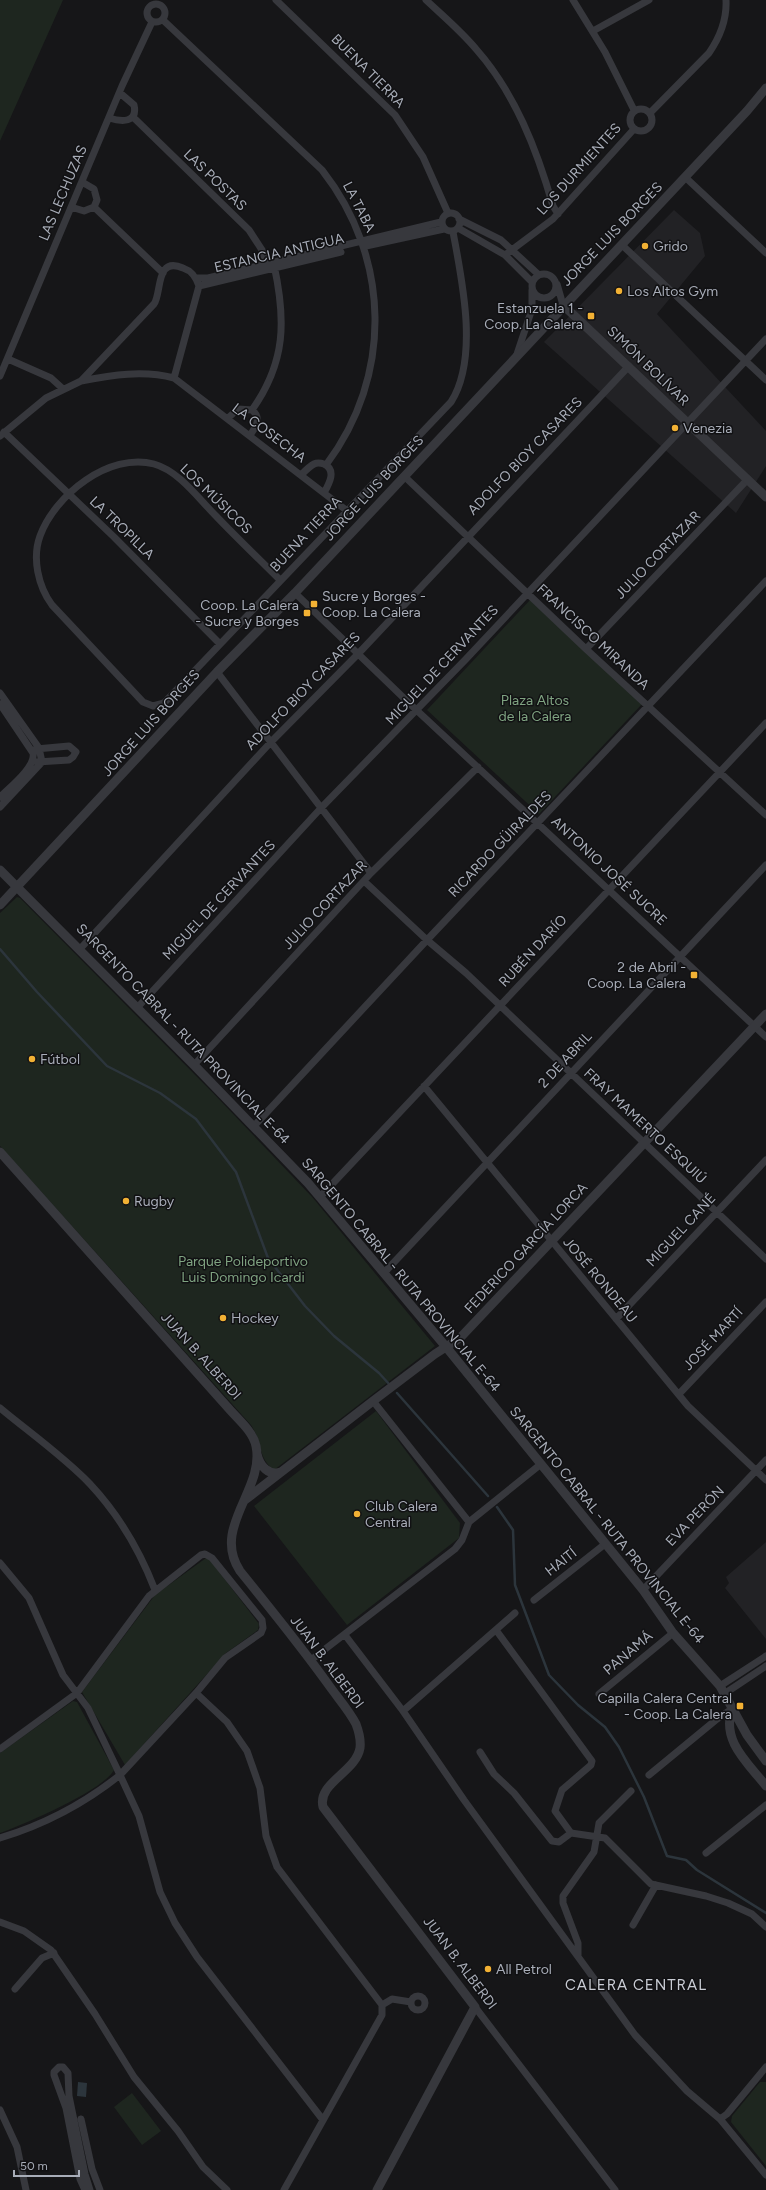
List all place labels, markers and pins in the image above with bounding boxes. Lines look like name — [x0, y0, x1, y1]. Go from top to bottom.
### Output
place label: Grido — [653, 238, 688, 255]
marker: Grido — [640, 241, 650, 251]
place label: Los Altos Gym — [627, 283, 718, 300]
marker: Los Altos Gym — [614, 286, 624, 296]
place label: Estanzuela 1 - Coop. La Calera — [484, 300, 583, 333]
marker: Estanzuela 1 - Coop. La Calera — [586, 311, 596, 321]
place label: Venezia — [683, 420, 733, 437]
marker: Venezia — [670, 423, 680, 433]
place label: Sucre y Borges - Coop. La Calera — [322, 588, 426, 621]
place label: Coop. La Calera - Sucre y Borges — [195, 597, 299, 630]
marker: Sucre y Borges - Coop. La Calera — [309, 599, 319, 609]
marker: Coop. La Calera - Sucre y Borges — [302, 608, 312, 618]
place label: 2 de Abril - Coop. La Calera — [587, 959, 686, 992]
marker: 2 de Abril - Coop. La Calera — [689, 970, 699, 980]
place label: Fútbol — [40, 1051, 80, 1068]
marker: Fútbol — [27, 1054, 37, 1064]
place label: Rugby — [134, 1193, 175, 1210]
marker: Rugby — [121, 1196, 131, 1206]
place label: Hockey — [231, 1310, 279, 1327]
marker: Hockey — [218, 1313, 228, 1323]
place label: Club Calera Central — [365, 1498, 437, 1531]
marker: Club Calera Central — [352, 1509, 362, 1519]
place label: Capilla Calera Central - Coop. La Calera — [597, 1690, 732, 1723]
marker: Capilla Calera Central - Coop. La Calera — [735, 1701, 745, 1711]
place label: All Petrol — [496, 1961, 552, 1978]
marker: All Petrol — [483, 1964, 493, 1974]

